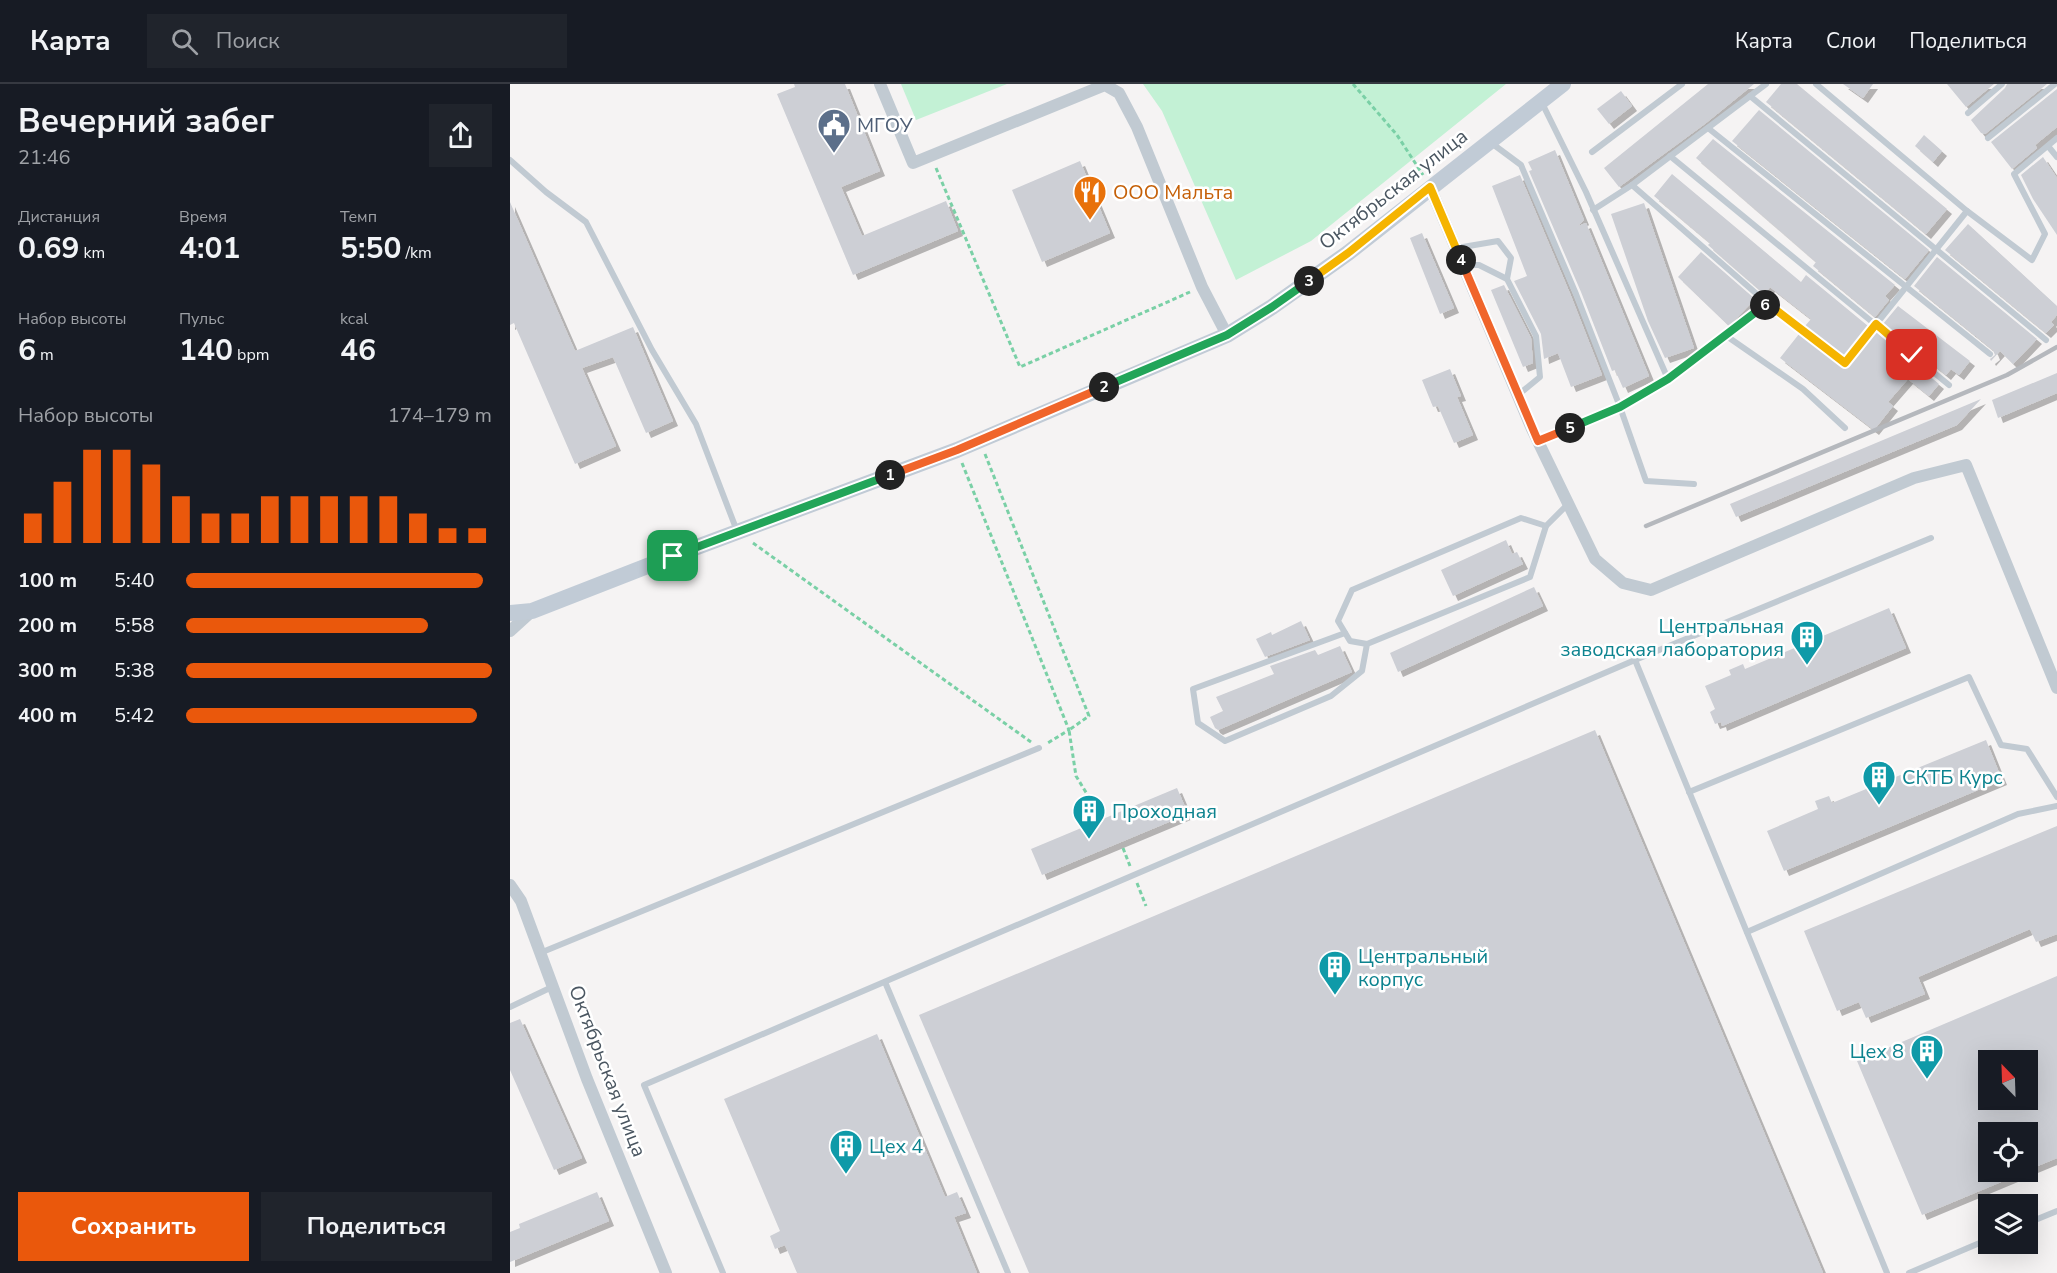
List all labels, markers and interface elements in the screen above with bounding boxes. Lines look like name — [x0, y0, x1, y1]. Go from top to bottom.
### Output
search box — [147, 14, 567, 68]
text: Карта — [30, 22, 111, 60]
icon: search — [168, 25, 201, 58]
text: Поиск — [216, 26, 280, 56]
text: Карта — [1735, 27, 1793, 55]
text: Слои — [1826, 27, 1876, 55]
text: Поделиться — [1909, 27, 2027, 55]
text: Вечерний забег — [18, 99, 274, 144]
button: share — [429, 104, 492, 167]
public building icon: МГОУ — [816, 107, 852, 154]
place label: МГОУ — [857, 112, 913, 139]
street label: Октябрьская улица — [1313, 123, 1473, 256]
text: 21:46 — [18, 144, 71, 171]
restaurant icon: ООО Мальта — [1072, 174, 1108, 221]
place label: ООО Мальта — [1113, 179, 1233, 206]
text: Дистанция — [18, 206, 100, 228]
text: Время — [179, 206, 227, 228]
text: Темп — [340, 206, 377, 228]
text: 0.69 — [18, 228, 79, 269]
text: 4:01 — [179, 228, 240, 269]
text: 5:50 — [340, 228, 401, 269]
text: km — [79, 242, 105, 264]
text: /km — [401, 242, 432, 264]
pin: 4 — [1446, 245, 1476, 275]
text: 4 — [1456, 249, 1466, 271]
pin: 3 — [1294, 266, 1324, 296]
text: 3 — [1304, 270, 1314, 292]
pin: 6 — [1750, 290, 1780, 320]
text: 6 — [1760, 294, 1770, 316]
text: Набор высоты — [18, 308, 126, 330]
text: Пульс — [179, 308, 224, 330]
text: kcal — [340, 308, 368, 330]
pin — [1886, 329, 1937, 380]
text: 6 — [18, 330, 36, 371]
text: 140 — [179, 330, 233, 371]
text: 46 — [340, 330, 376, 371]
icon: check — [1895, 338, 1928, 371]
text: m — [36, 344, 54, 366]
text: bpm — [233, 344, 269, 366]
pin: 2 — [1089, 372, 1119, 402]
text: 2 — [1099, 376, 1109, 398]
text: Набор высоты — [18, 402, 153, 429]
text: 174–179 m — [388, 402, 492, 429]
pin: 5 — [1555, 413, 1585, 443]
text: 5 — [1565, 417, 1575, 439]
pin: 1 — [875, 460, 905, 490]
text: 1 — [885, 464, 895, 486]
pin — [647, 530, 698, 581]
icon: arrive — [656, 539, 689, 572]
text: 100 m — [18, 567, 77, 594]
text: 5:40 — [114, 567, 155, 594]
text: 200 m — [18, 612, 77, 639]
text: 5:58 — [114, 612, 155, 639]
place label: Центральная заводская лаборатория — [1560, 613, 1784, 663]
building icon: Центральная заводская лаборатория — [1789, 619, 1825, 666]
text: 300 m — [18, 657, 77, 684]
text: 5:38 — [114, 657, 155, 684]
text: 400 m — [18, 702, 77, 729]
text: 5:42 — [114, 702, 155, 729]
building icon: СКТБ Курс — [1861, 759, 1897, 806]
place label: СКТБ Курс — [1902, 764, 2003, 791]
building icon: Проходная — [1071, 793, 1107, 840]
place label: Проходная — [1112, 798, 1217, 825]
place label: Центральный корпус — [1358, 943, 1488, 993]
building icon: Центральный корпус — [1317, 949, 1353, 996]
street label: Октябрьская улица — [562, 981, 653, 1161]
building icon: Цех 8 — [1909, 1033, 1945, 1080]
place label: Цех 8 — [1850, 1038, 1904, 1065]
north arrow — [1978, 1050, 2038, 1110]
map controls — [1978, 1050, 2038, 1254]
button: locate — [1978, 1122, 2038, 1182]
building icon: Цех 4 — [828, 1128, 864, 1175]
place label: Цех 4 — [869, 1133, 923, 1160]
button: Сохранить — [18, 1192, 249, 1261]
button: Поделиться — [261, 1192, 492, 1261]
button: layers — [1978, 1194, 2038, 1254]

